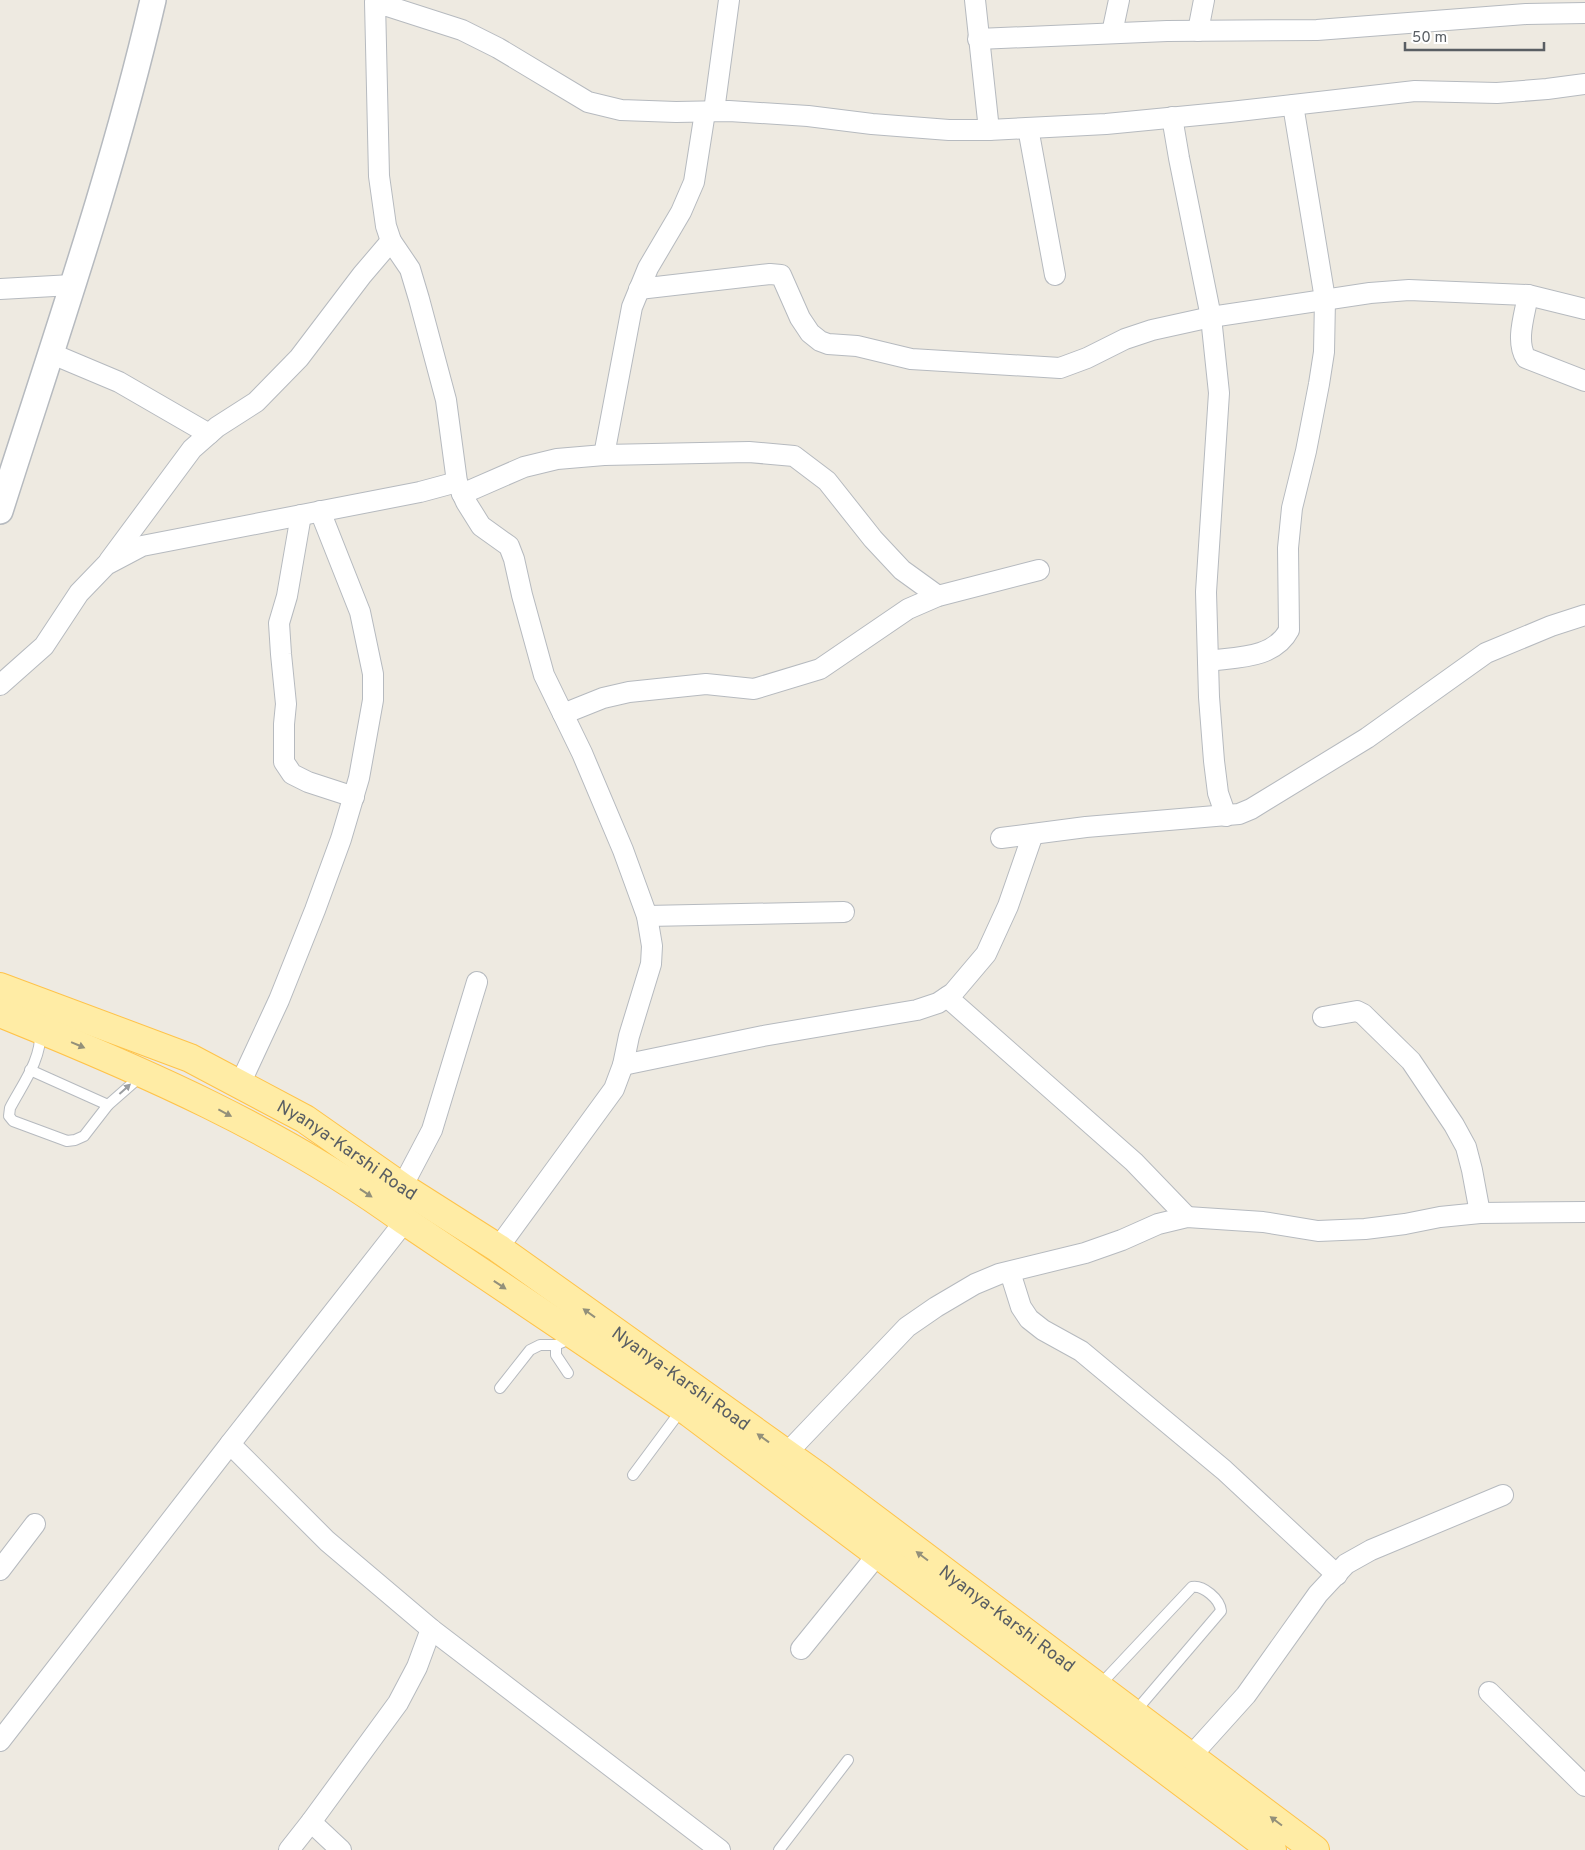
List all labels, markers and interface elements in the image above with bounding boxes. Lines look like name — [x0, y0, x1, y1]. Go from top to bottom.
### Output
scale bar — [1405, 20, 1544, 52]
text: 50 m — [1412, 29, 1447, 48]
one-way arrow — [70, 1041, 85, 1049]
one-way arrow — [119, 1083, 131, 1095]
street label: Nyanya-Karshi Road — [272, 1096, 421, 1206]
one-way arrow — [218, 1109, 232, 1117]
one-way arrow — [360, 1188, 373, 1198]
one-way arrow — [494, 1280, 507, 1290]
one-way arrow — [582, 1308, 595, 1318]
street label: Nyanya-Karshi Road — [606, 1323, 754, 1437]
one-way arrow — [757, 1433, 770, 1443]
one-way arrow — [916, 1550, 929, 1561]
street label: Nyanya-Karshi Road — [934, 1561, 1079, 1678]
one-way arrow — [1270, 1815, 1283, 1826]

